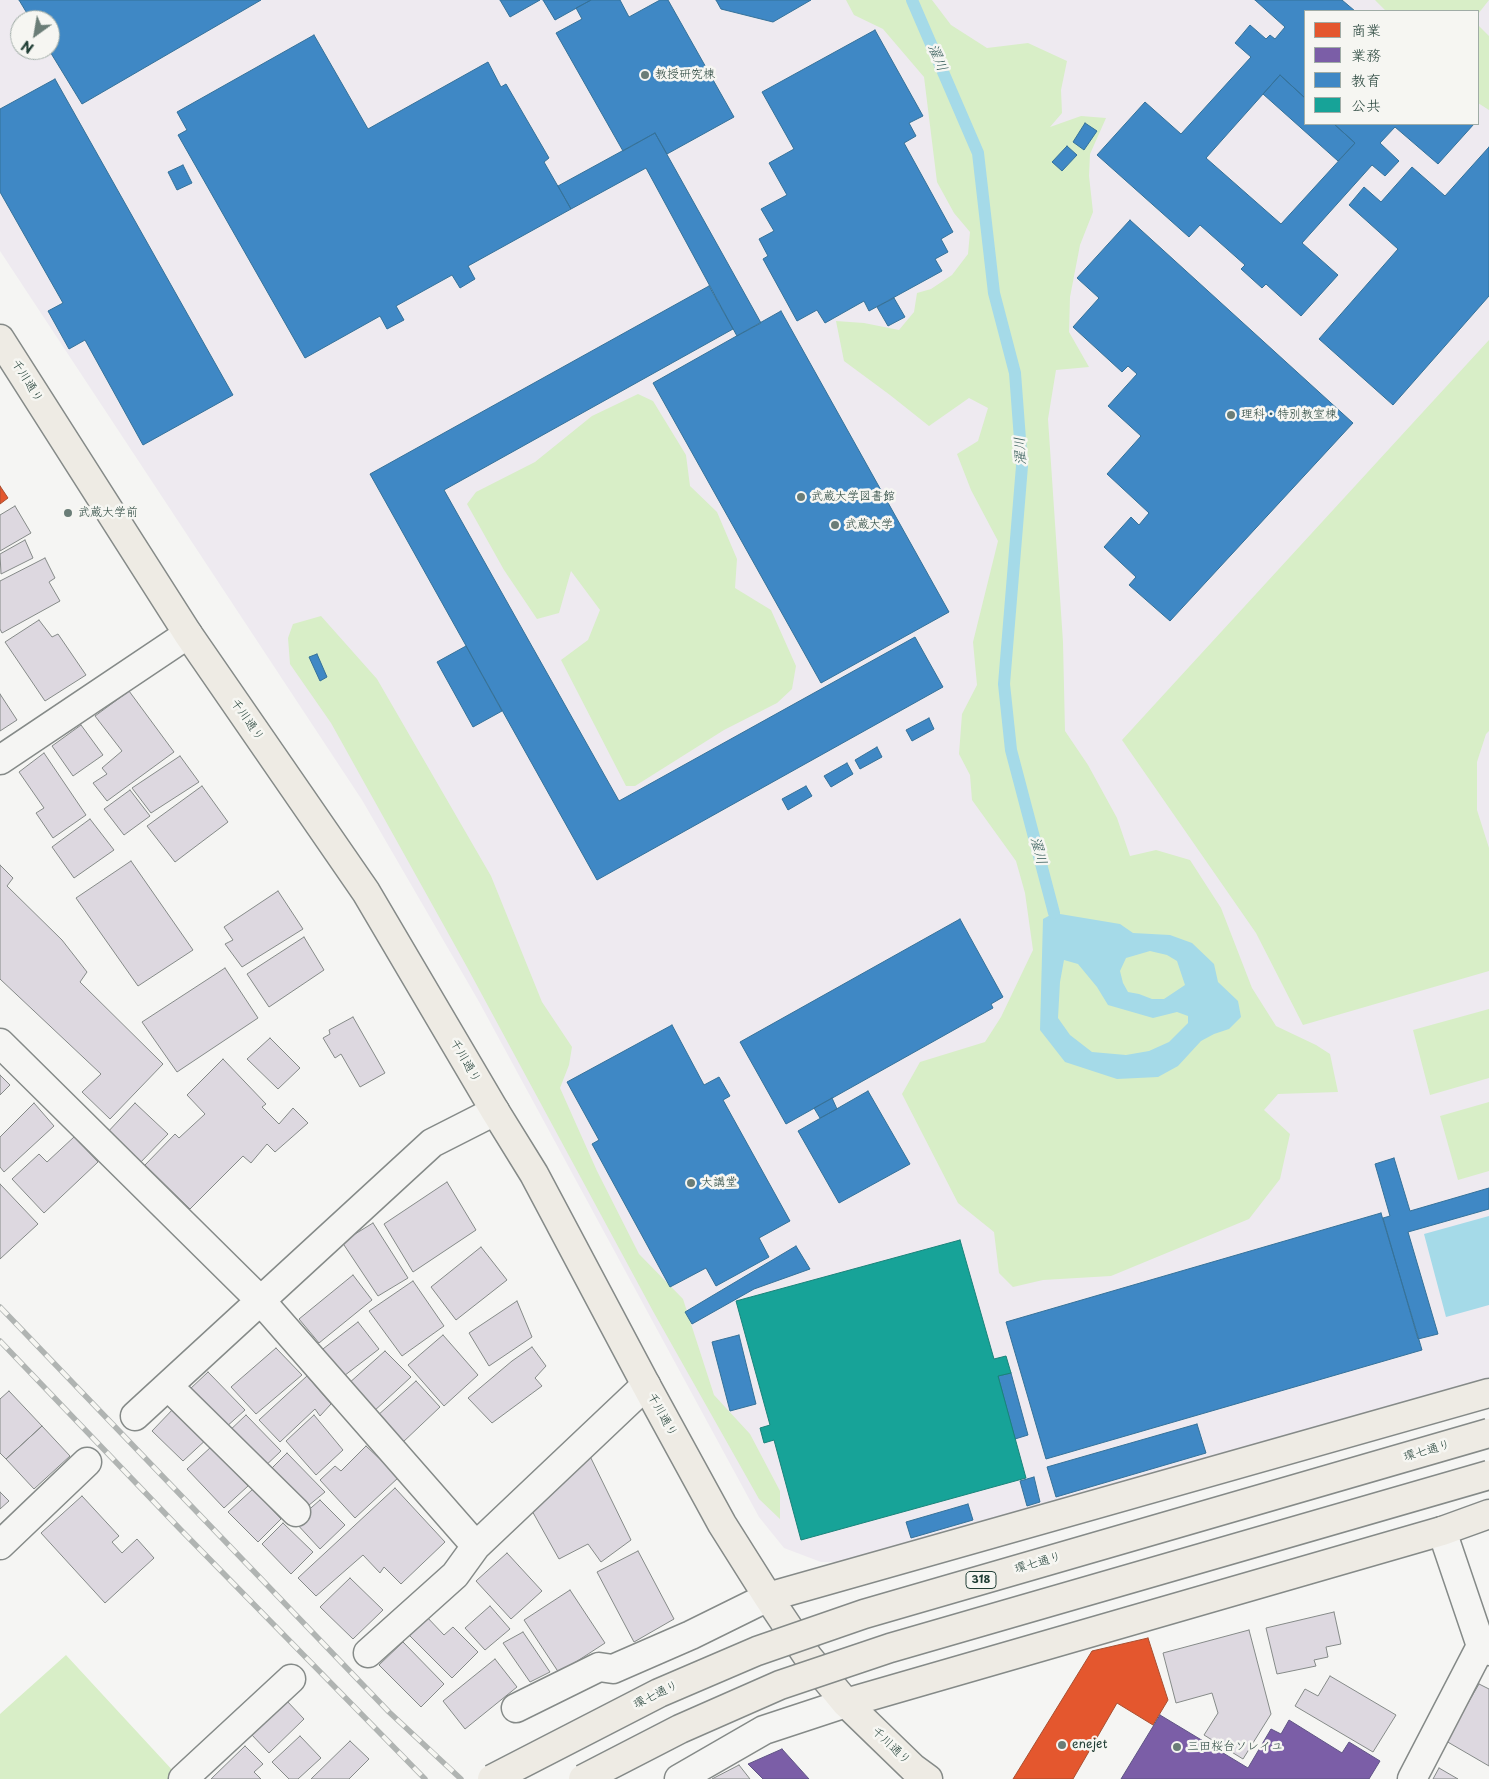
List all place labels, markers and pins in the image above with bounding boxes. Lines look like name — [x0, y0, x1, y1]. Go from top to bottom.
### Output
place label: 教授研究棟 — [655, 68, 715, 82]
marker: 教授研究棟 — [639, 69, 651, 81]
place label: 理科・特別教室棟 — [1241, 408, 1337, 422]
marker: 理科・特別教室棟 — [1225, 409, 1237, 421]
place label: 武蔵大学図書館 — [811, 490, 895, 504]
marker: 武蔵大学図書館 — [795, 491, 807, 503]
place label: 武蔵大学前 — [78, 506, 138, 520]
marker: 武蔵大学前 — [62, 507, 74, 519]
place label: 武蔵大学 — [845, 518, 893, 532]
marker: 武蔵大学 — [829, 519, 841, 531]
place label: 大講堂 — [701, 1176, 737, 1190]
marker: 大講堂 — [685, 1177, 697, 1189]
place label: enejet — [1072, 1738, 1108, 1752]
marker: enejet — [1056, 1739, 1068, 1751]
place label: 三田桜台ソレイユ — [1187, 1740, 1283, 1754]
marker: 三田桜台ソレイユ — [1171, 1741, 1183, 1753]

